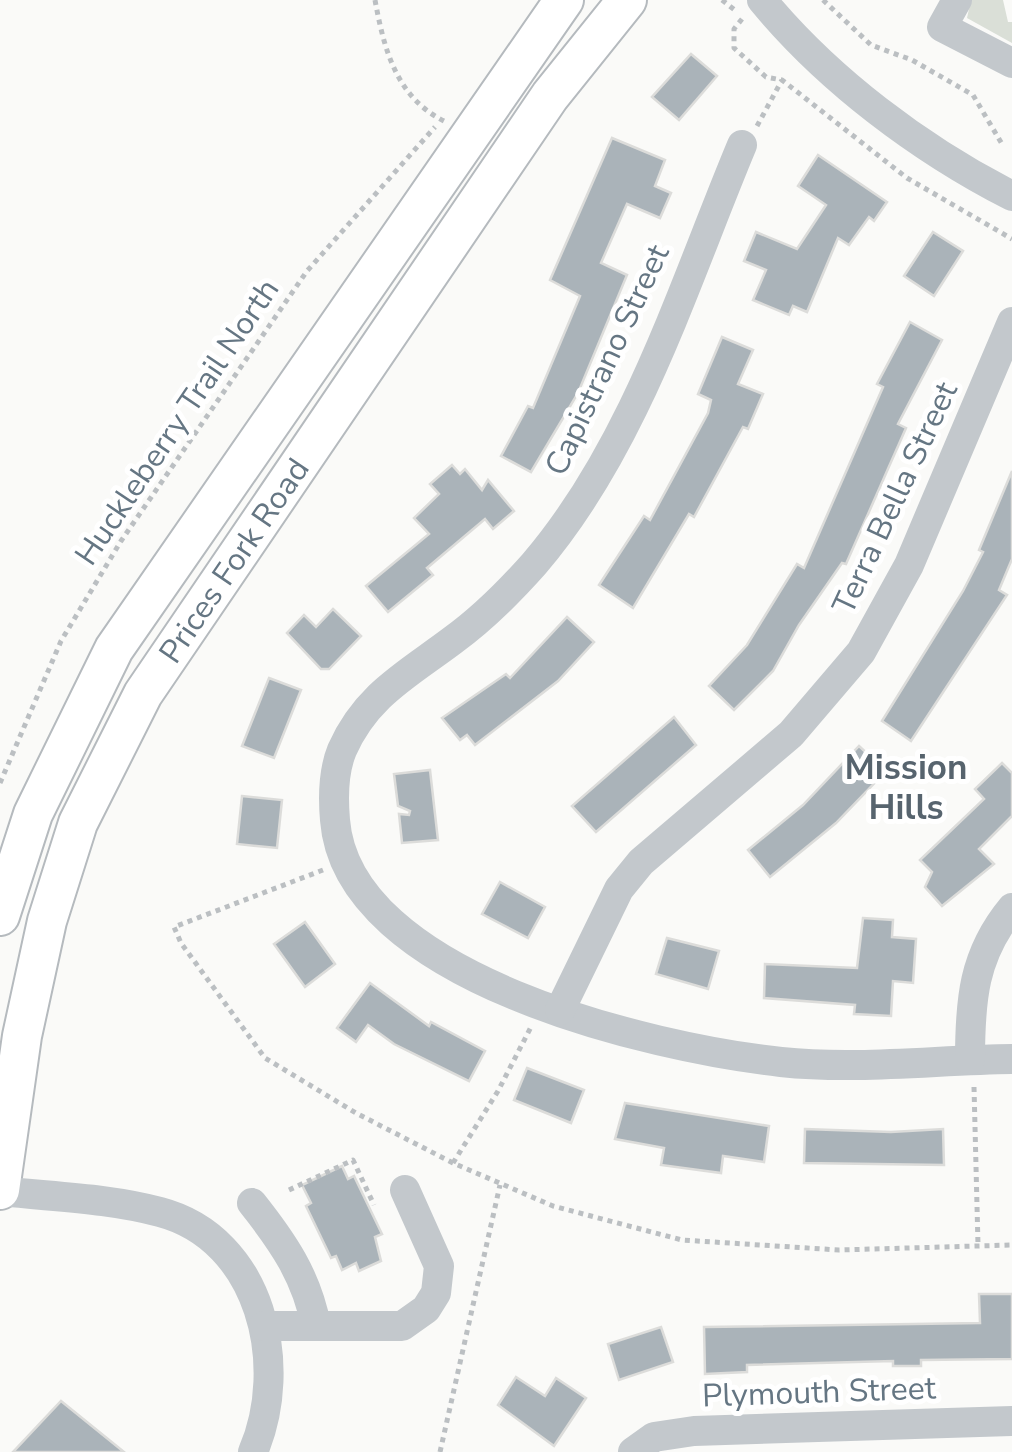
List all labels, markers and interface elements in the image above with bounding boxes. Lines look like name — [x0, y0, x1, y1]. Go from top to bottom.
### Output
street label: Capistrano Street — [535, 237, 680, 482]
street label: Huckleberry Trail North — [65, 270, 289, 574]
street label: Terra Bella Street — [822, 374, 968, 621]
street label: Prices Fork Road — [149, 450, 319, 671]
district label: Mission Hills — [844, 744, 968, 831]
street label: Plymouth Street — [701, 1366, 937, 1418]

